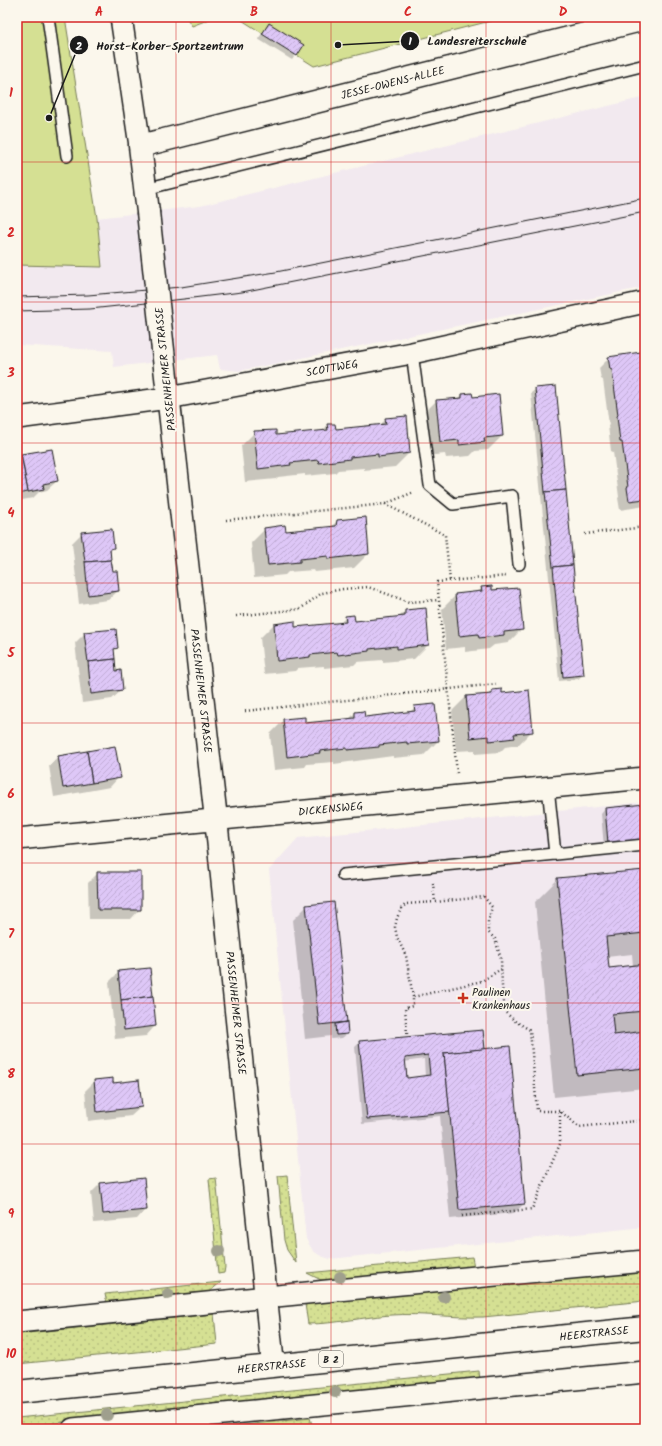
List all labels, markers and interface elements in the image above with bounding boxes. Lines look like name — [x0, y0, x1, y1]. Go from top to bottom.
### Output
text: A — [95, 2, 103, 23]
text: B — [250, 2, 258, 23]
text: C — [404, 2, 412, 23]
text: D — [559, 2, 568, 23]
callout: Landesreiterschule — [400, 29, 535, 53]
text: 1 — [408, 32, 412, 51]
text: Landesreiterschule — [427, 32, 527, 51]
callout: Horst-Korber-Sportzentrum — [69, 33, 252, 57]
text: 2 — [76, 37, 83, 56]
text: Horst-Korber-Sportzentrum — [96, 37, 244, 56]
street label: JESSE-OWENS-ALLEE — [339, 62, 447, 105]
text: 1 — [9, 83, 13, 104]
text: 2 — [7, 223, 15, 244]
street label: PASSENHEIMER STRASSE — [150, 306, 181, 432]
street label: SCOTTWEG — [305, 355, 360, 382]
text: 3 — [6, 363, 15, 384]
text: 4 — [7, 503, 15, 524]
street label: PASSENHEIMER STRASSE — [185, 628, 217, 754]
text: 5 — [7, 643, 16, 664]
text: 6 — [7, 784, 15, 805]
street label: DICKENSWEG — [297, 797, 364, 822]
text: 7 — [8, 924, 15, 945]
street label: PASSENHEIMER STRASSE — [220, 950, 251, 1076]
place label: Paulinen Krankenhaus — [472, 984, 530, 1015]
marker: Paulinen Krankenhaus — [457, 992, 469, 1004]
text: 8 — [7, 1064, 15, 1085]
text: 9 — [8, 1204, 15, 1225]
street label: HEERSTRASSE — [559, 1322, 630, 1347]
text: 10 — [6, 1344, 17, 1365]
road number: B 2 — [319, 1351, 343, 1367]
street label: HEERSTRASSE — [236, 1354, 308, 1380]

